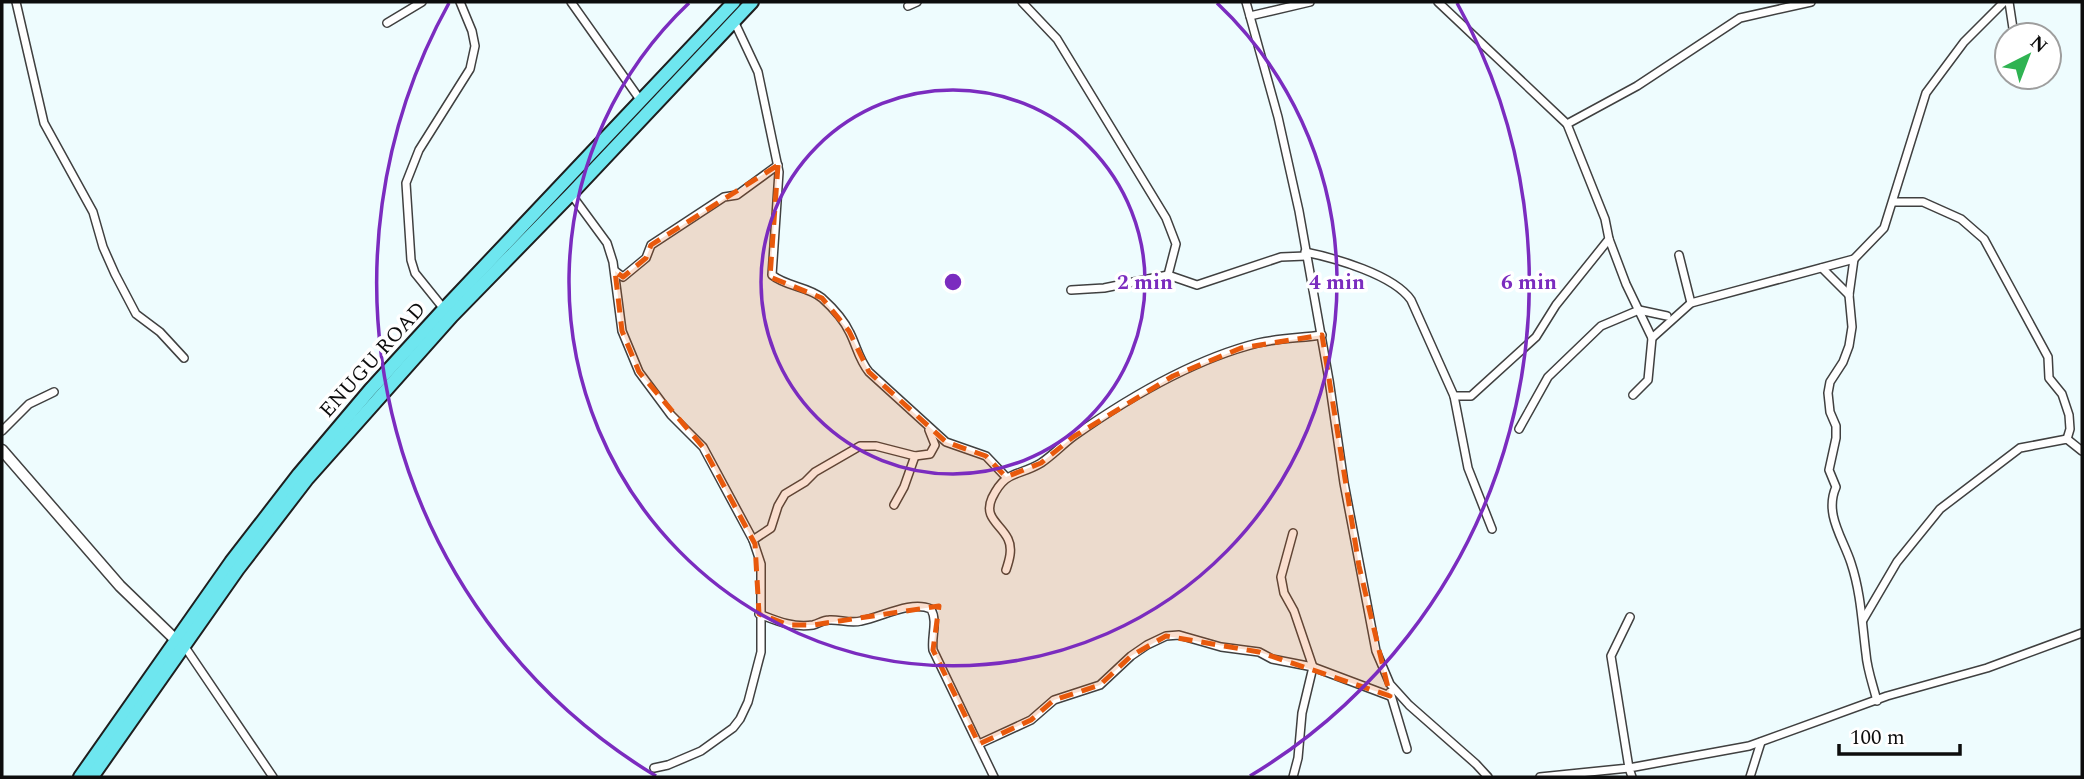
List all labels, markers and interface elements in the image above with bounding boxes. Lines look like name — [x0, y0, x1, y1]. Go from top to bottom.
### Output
north arrow — [1993, 21, 2063, 91]
text: N — [2023, 29, 2054, 60]
text: 2 min — [1117, 267, 1173, 299]
text: 4 min — [1309, 267, 1365, 299]
text: 6 min — [1501, 267, 1557, 299]
centre of rings — [941, 270, 965, 294]
street label: ENUGU ROAD — [312, 295, 434, 425]
scale bar — [1839, 712, 1960, 756]
text: 100 m — [1850, 722, 1905, 754]

